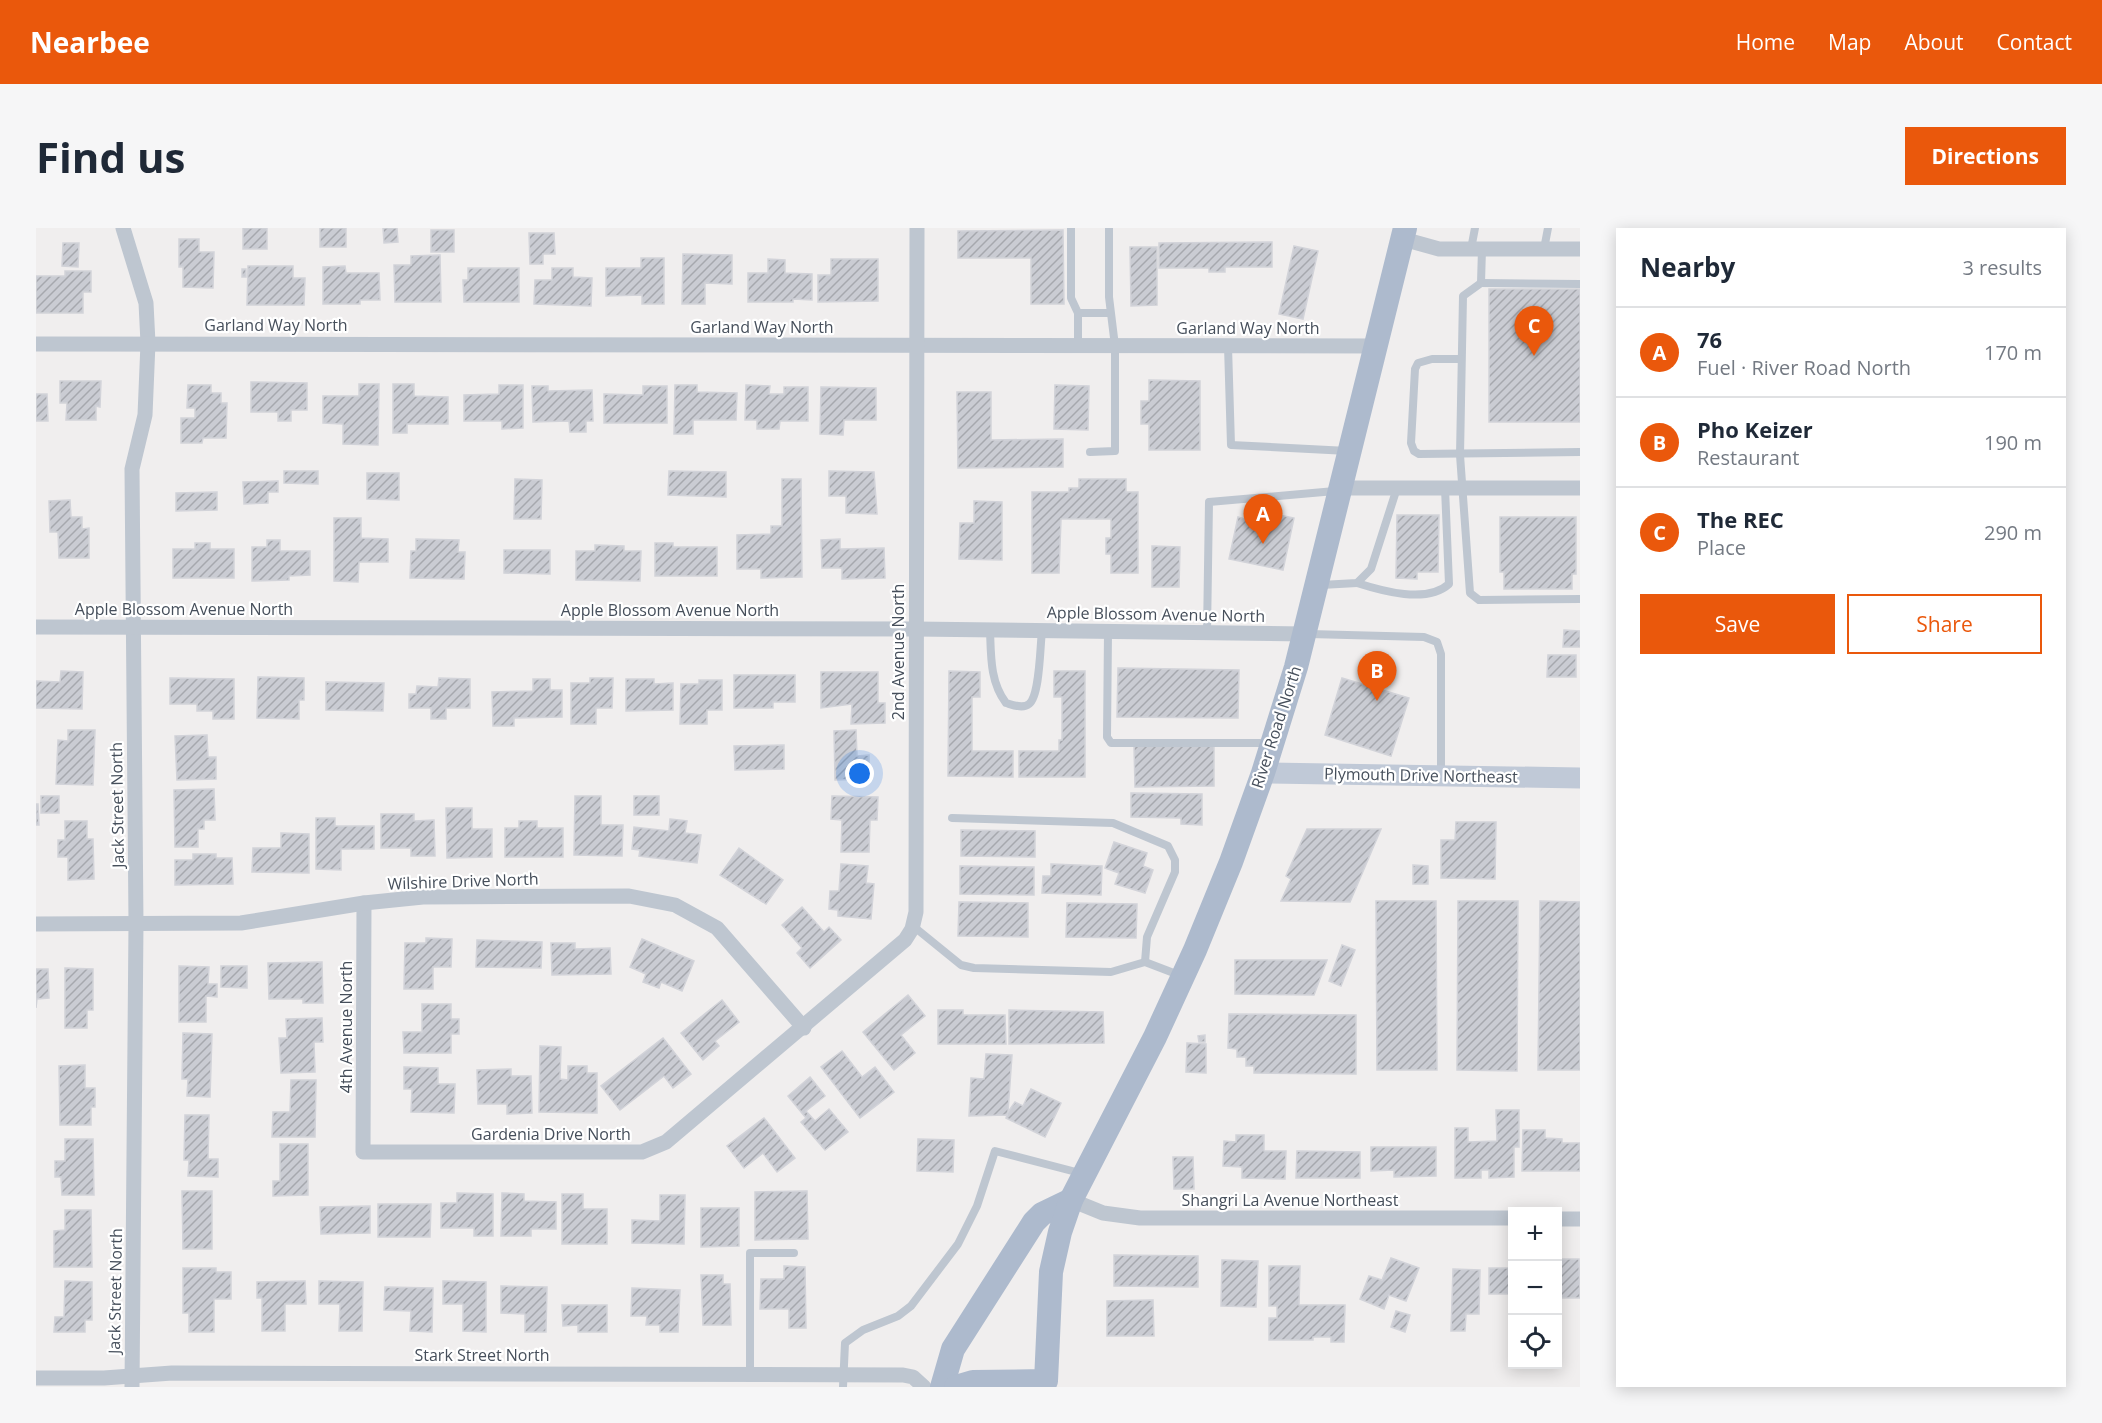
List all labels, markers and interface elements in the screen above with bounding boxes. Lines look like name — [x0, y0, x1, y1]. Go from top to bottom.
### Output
text: Nearbee — [30, 23, 150, 61]
text: Home — [1736, 28, 1795, 56]
text: Map — [1828, 28, 1871, 56]
text: About — [1904, 28, 1964, 56]
text: Contact — [1997, 28, 2072, 56]
button: Directions — [1905, 127, 2066, 185]
text: Find us — [36, 128, 185, 185]
text: Nearby — [1640, 249, 1735, 285]
text: 3 results — [1962, 254, 2042, 281]
pin: C — [1514, 306, 1554, 356]
street label: Garland Way North — [204, 314, 348, 336]
street label: Garland Way North — [690, 316, 834, 338]
street label: Garland Way North — [1176, 317, 1320, 339]
text: 76 — [1697, 324, 1722, 354]
text: A — [1653, 339, 1666, 366]
text: 170 m — [1984, 339, 2042, 366]
text: Fuel · River Road North — [1697, 354, 1911, 381]
text: Pho Keizer — [1697, 414, 1813, 444]
text: B — [1653, 429, 1666, 456]
text: 190 m — [1984, 429, 2042, 456]
text: Restaurant — [1697, 444, 1799, 471]
pin: A — [1244, 494, 1282, 544]
text: The REC — [1697, 504, 1784, 534]
text: C — [1653, 519, 1666, 546]
text: 290 m — [1984, 519, 2042, 546]
text: Place — [1697, 534, 1746, 561]
street label: 2nd Avenue North — [887, 584, 909, 720]
button: Save — [1640, 594, 1835, 654]
button: Share — [1847, 594, 2042, 654]
street label: Apple Blossom Avenue North — [75, 598, 293, 620]
street label: Apple Blossom Avenue North — [561, 599, 779, 621]
street label: Apple Blossom Avenue North — [1047, 601, 1265, 627]
pin: B — [1358, 652, 1396, 701]
street label: River Road North — [1246, 663, 1306, 791]
street label: Jack Street North — [105, 742, 129, 870]
your location — [845, 759, 874, 788]
street label: Plymouth Drive Northeast — [1324, 762, 1518, 788]
street label: Wilshire Drive North — [387, 867, 539, 895]
street label: 4th Avenue North — [335, 961, 357, 1093]
street label: Gardenia Drive North — [471, 1123, 631, 1145]
street label: Shangri La Avenue Northeast — [1182, 1189, 1399, 1211]
map controls — [1508, 1207, 1562, 1369]
button: + — [1508, 1207, 1562, 1261]
street label: Jack Street North — [103, 1228, 127, 1356]
button: − — [1508, 1261, 1562, 1315]
button: locate — [1508, 1315, 1562, 1369]
street label: Stark Street North — [414, 1344, 550, 1366]

